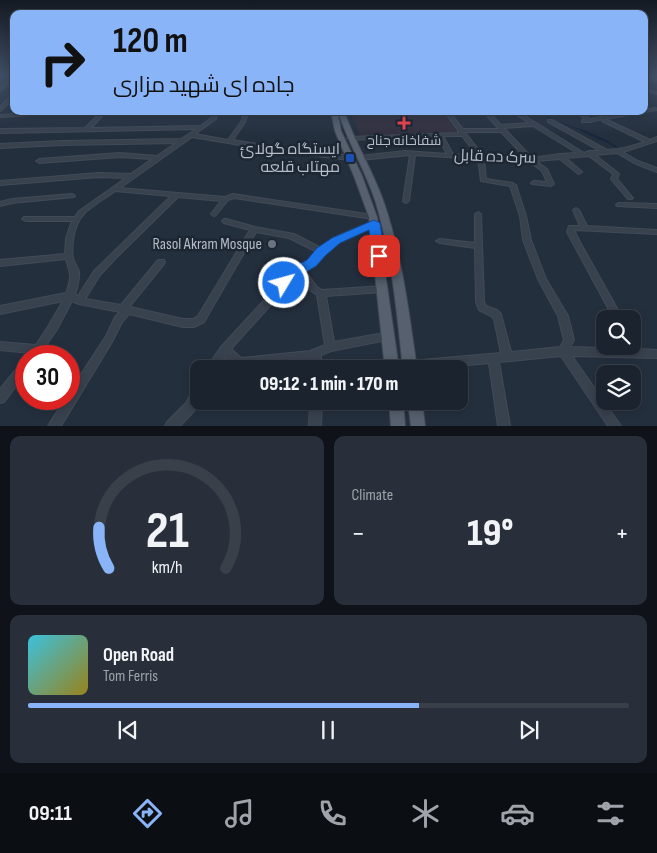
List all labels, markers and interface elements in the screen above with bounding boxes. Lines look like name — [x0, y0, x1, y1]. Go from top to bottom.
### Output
text: 120 m — [113, 20, 188, 63]
icon: right — [30, 30, 95, 95]
text: جاده ای شهید مزاری — [113, 72, 294, 99]
marker: شفاخانه جناح — [397, 116, 411, 130]
place label: شفاخانه جناح — [367, 132, 441, 149]
place label: ایستگاه گولائ مهتاب قلعه — [240, 140, 340, 177]
street label: سرک ده قابل — [454, 146, 536, 168]
marker: ایستگاه گولائ مهتاب قلعه — [344, 152, 356, 164]
place label: Rasol Akram Mosque — [153, 235, 262, 254]
pin — [358, 235, 400, 277]
marker: Rasol Akram Mosque — [266, 238, 278, 250]
icon: arrive — [365, 242, 393, 270]
position arrow — [257, 256, 309, 308]
map controls — [596, 310, 641, 410]
button: search — [596, 310, 641, 355]
speed limit sign: 30 — [15, 345, 80, 410]
button: layers — [596, 365, 641, 410]
text: 09:12 · 1 min · 170 m — [260, 373, 398, 396]
text: Climate — [352, 486, 393, 505]
text: 21 — [145, 500, 188, 563]
text: 19° — [467, 511, 513, 556]
text: − — [352, 517, 365, 550]
text: + — [615, 517, 629, 550]
text: km/h — [151, 557, 182, 578]
text: Open Road — [103, 644, 174, 667]
text: Tom Ferris — [103, 667, 158, 686]
icon: previous — [114, 716, 142, 744]
icon: pause — [314, 716, 342, 744]
icon: next — [515, 716, 543, 744]
icon: directions — [130, 796, 165, 831]
icon: music — [222, 796, 257, 831]
icon: phone — [315, 796, 350, 831]
icon: climate — [408, 796, 443, 831]
icon: car — [500, 796, 535, 831]
icon: filters — [593, 796, 628, 831]
text: 09:11 — [29, 800, 72, 827]

